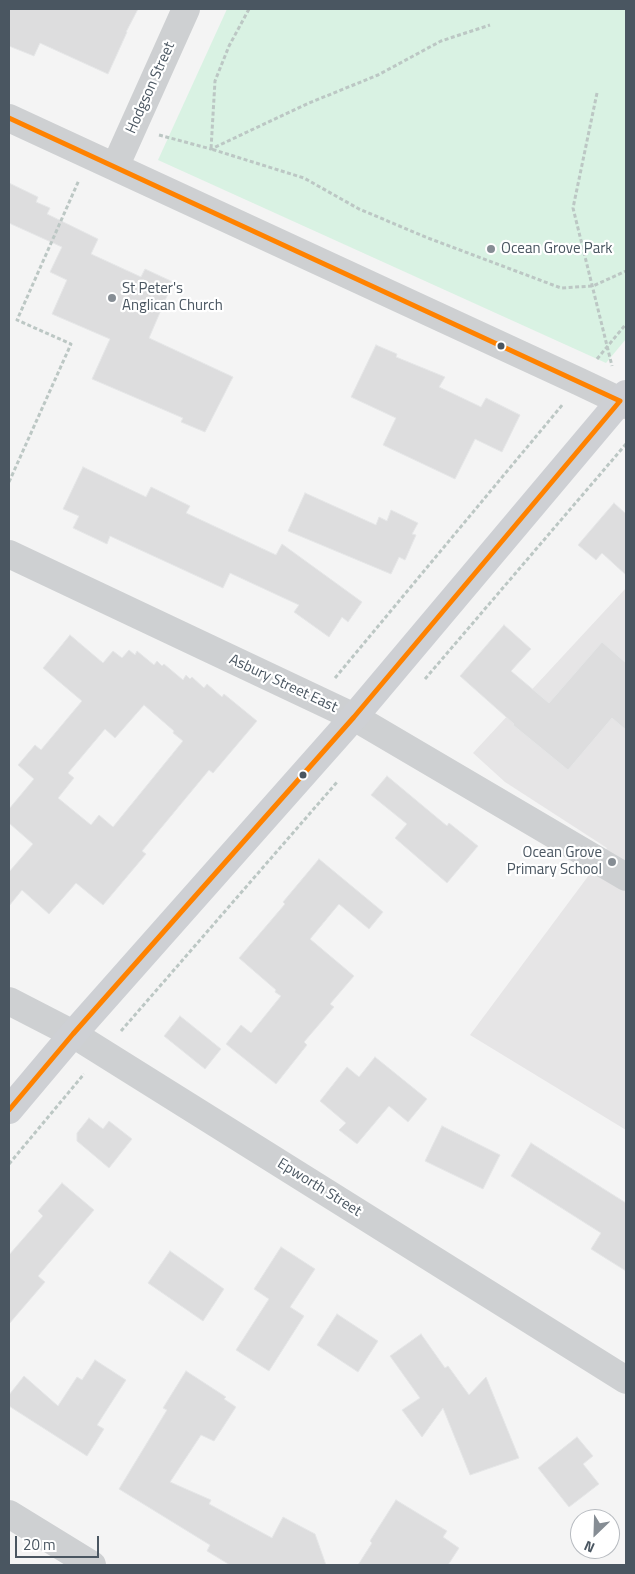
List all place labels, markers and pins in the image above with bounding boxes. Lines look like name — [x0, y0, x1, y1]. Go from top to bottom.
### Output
place label: Ocean Grove Park — [501, 240, 613, 258]
marker: Ocean Grove Park — [485, 243, 497, 255]
place label: St Peter's Anglican Church — [122, 280, 223, 315]
marker: St Peter's Anglican Church — [106, 292, 118, 304]
unlabelled marker — [496, 341, 506, 351]
unlabelled marker — [298, 770, 308, 780]
place label: Ocean Grove Primary School — [507, 844, 602, 879]
marker: Ocean Grove Primary School — [606, 856, 618, 868]

